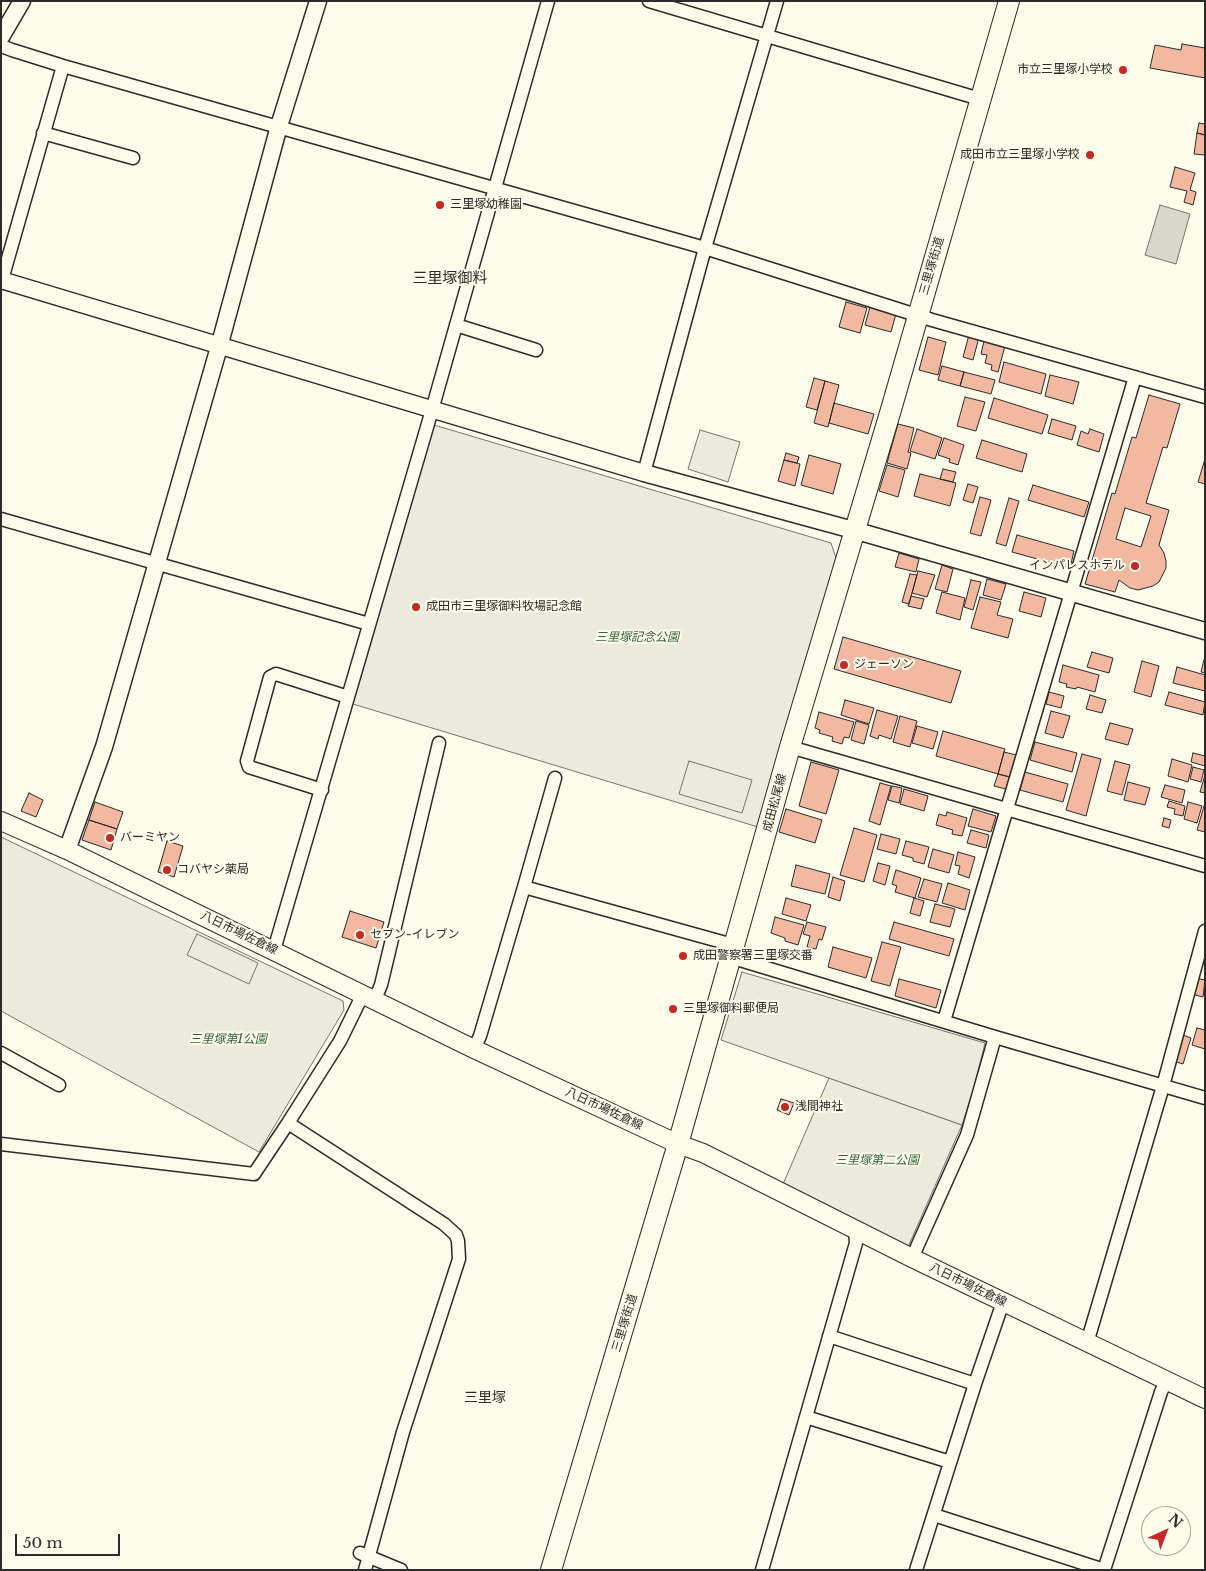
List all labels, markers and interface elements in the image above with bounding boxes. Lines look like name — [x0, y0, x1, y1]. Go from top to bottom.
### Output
place label: 市立三里塚小学校 — [1017, 63, 1113, 77]
marker: 市立三里塚小学校 — [1117, 64, 1129, 76]
place label: 成田市立三里塚小学校 — [960, 148, 1080, 162]
marker: 成田市立三里塚小学校 — [1084, 149, 1096, 161]
place label: 三里塚幼稚園 — [450, 198, 522, 212]
marker: 三里塚幼稚園 — [434, 199, 446, 211]
street label: 三里塚街道 — [917, 235, 947, 297]
district label: 三里塚御料 — [413, 270, 487, 288]
place label: インパレスホテル — [1029, 559, 1125, 573]
marker: インパレスホテル — [1129, 560, 1141, 572]
place label: 成田市三里塚御料牧場記念館 — [426, 600, 582, 614]
marker: 成田市三里塚御料牧場記念館 — [410, 601, 422, 613]
park label: 三里塚記念公園 — [595, 631, 679, 645]
place label: ジェーソン — [854, 658, 914, 672]
marker: ジェーソン — [838, 659, 850, 671]
street label: 成田松尾線 — [760, 772, 790, 834]
place label: バーミヤン — [120, 831, 180, 845]
marker: バーミヤン — [104, 832, 116, 844]
place label: コバヤシ薬局 — [177, 863, 249, 877]
marker: コバヤシ薬局 — [161, 864, 173, 876]
street label: 八日市場佐倉線 — [198, 908, 280, 958]
place label: セブン-イレブン — [370, 928, 460, 942]
marker: セブン-イレブン — [354, 929, 366, 941]
place label: 成田警察署三里塚交番 — [693, 949, 813, 963]
marker: 成田警察署三里塚交番 — [677, 950, 689, 962]
place label: 三里塚御料郵便局 — [683, 1002, 779, 1016]
marker: 三里塚御料郵便局 — [667, 1003, 679, 1015]
park label: 三里塚第1公園 — [189, 1033, 267, 1047]
street label: 八日市場佐倉線 — [563, 1085, 645, 1133]
place label: 浅間神社 — [795, 1100, 843, 1114]
marker: 浅間神社 — [779, 1101, 791, 1113]
park label: 三里塚第二公園 — [835, 1154, 919, 1168]
street label: 八日市場佐倉線 — [927, 1260, 1009, 1310]
street label: 三里塚街道 — [609, 1292, 641, 1354]
district label: 三里塚 — [464, 1390, 506, 1406]
north arrow — [1141, 1506, 1191, 1556]
text: N — [1165, 1510, 1186, 1532]
scale bar — [18, 1524, 122, 1556]
text: 50 m — [23, 1533, 63, 1552]

